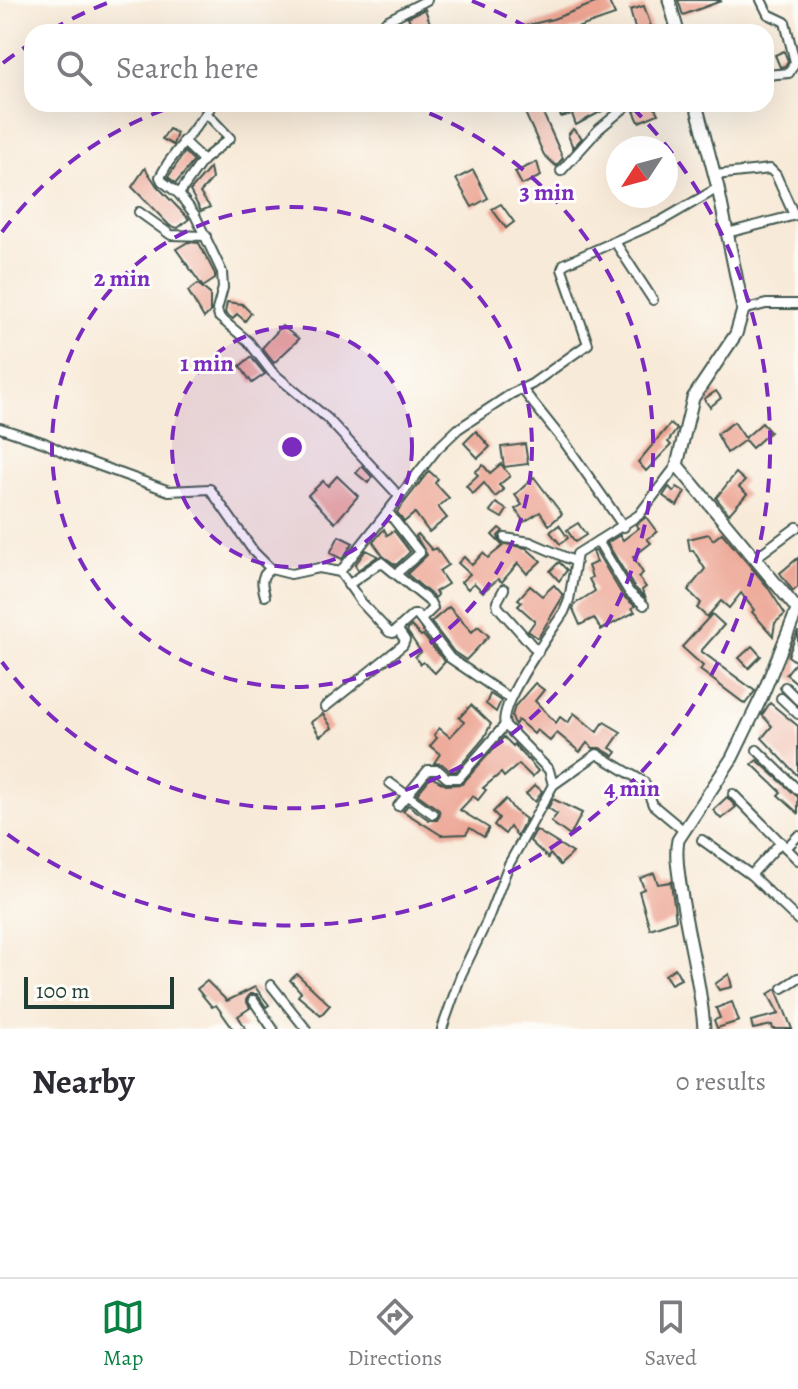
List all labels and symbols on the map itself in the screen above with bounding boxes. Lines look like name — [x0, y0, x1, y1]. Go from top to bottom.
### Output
north arrow — [606, 136, 678, 208]
text: 3 min — [519, 176, 575, 208]
text: 2 min — [94, 262, 151, 294]
text: 1 min — [180, 347, 234, 379]
centre of rings — [278, 433, 306, 461]
text: 4 min — [604, 772, 661, 804]
scale bar — [24, 973, 174, 1009]

